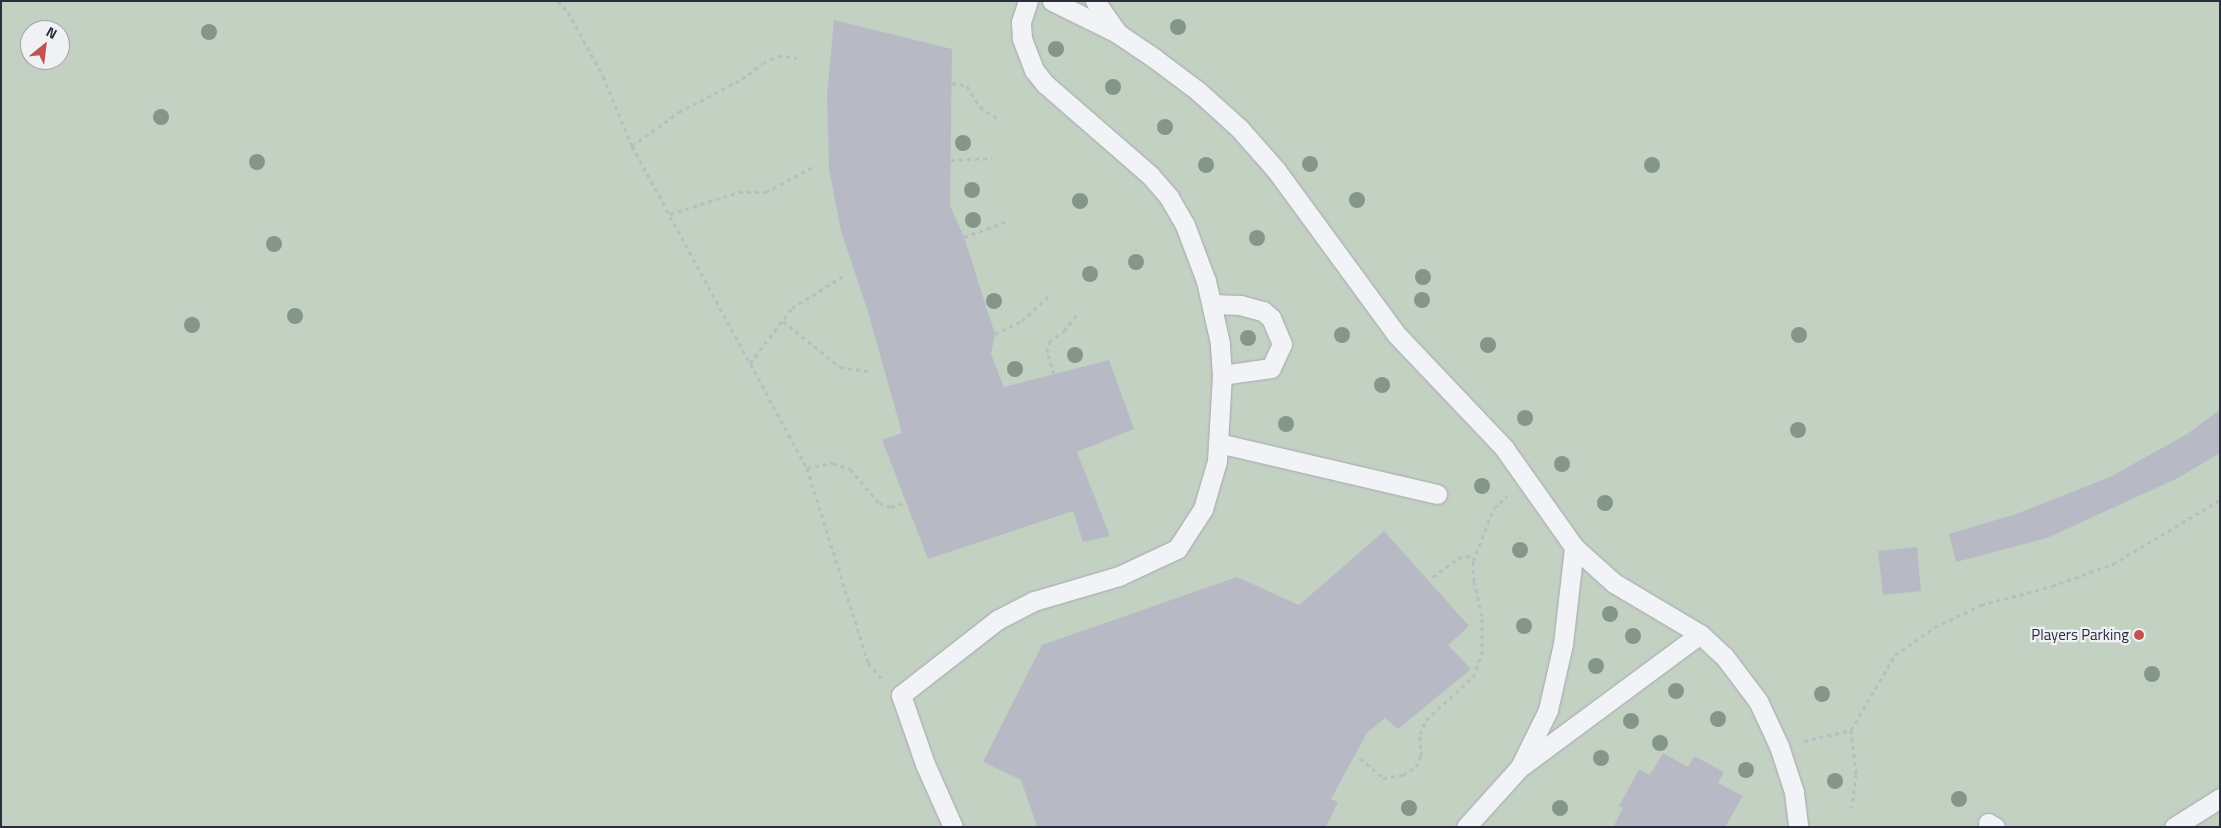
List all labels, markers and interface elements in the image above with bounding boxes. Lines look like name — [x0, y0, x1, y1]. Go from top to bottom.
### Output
north arrow — [20, 20, 70, 70]
text: N — [43, 21, 61, 44]
place label: Players Parking — [2031, 626, 2129, 644]
marker: Players Parking — [2133, 629, 2145, 641]

